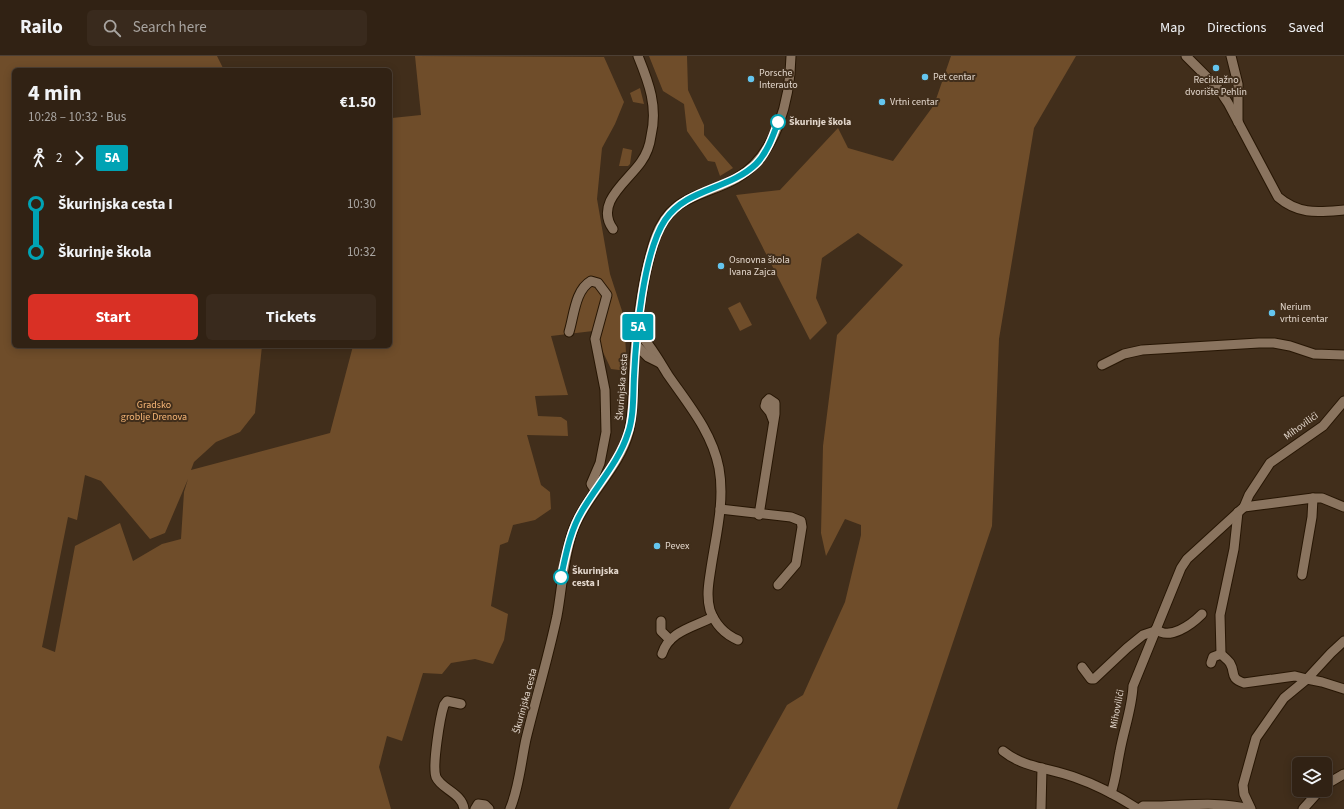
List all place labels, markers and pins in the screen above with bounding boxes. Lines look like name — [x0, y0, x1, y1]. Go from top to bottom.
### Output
marker: Reciklažno dvorište Pehlin — [1211, 63, 1221, 73]
place label: Porsche Interauto — [759, 66, 798, 92]
place label: Pet centar — [933, 70, 976, 84]
marker: Pet centar — [920, 72, 930, 82]
place label: Reciklažno dvorište Pehlin — [1185, 73, 1247, 99]
marker: Porsche Interauto — [746, 74, 756, 84]
place label: Vrtni centar — [890, 95, 939, 109]
marker: Vrtni centar — [877, 97, 887, 107]
marker: Škurinje škola — [770, 114, 786, 130]
place label: Škurinje škola — [789, 115, 851, 129]
place label: Osnovna škola Ivana Zajca — [729, 253, 790, 279]
marker: Osnovna škola Ivana Zajca — [716, 261, 726, 271]
place label: Nerium vrtni centar — [1280, 300, 1328, 326]
marker: Nerium vrtni centar — [1267, 308, 1277, 318]
place label: Pevex — [665, 539, 690, 553]
marker: Pevex — [652, 541, 662, 551]
place label: Škurinjska cesta I — [572, 564, 619, 590]
marker: Škurinjska cesta I — [553, 569, 569, 585]

